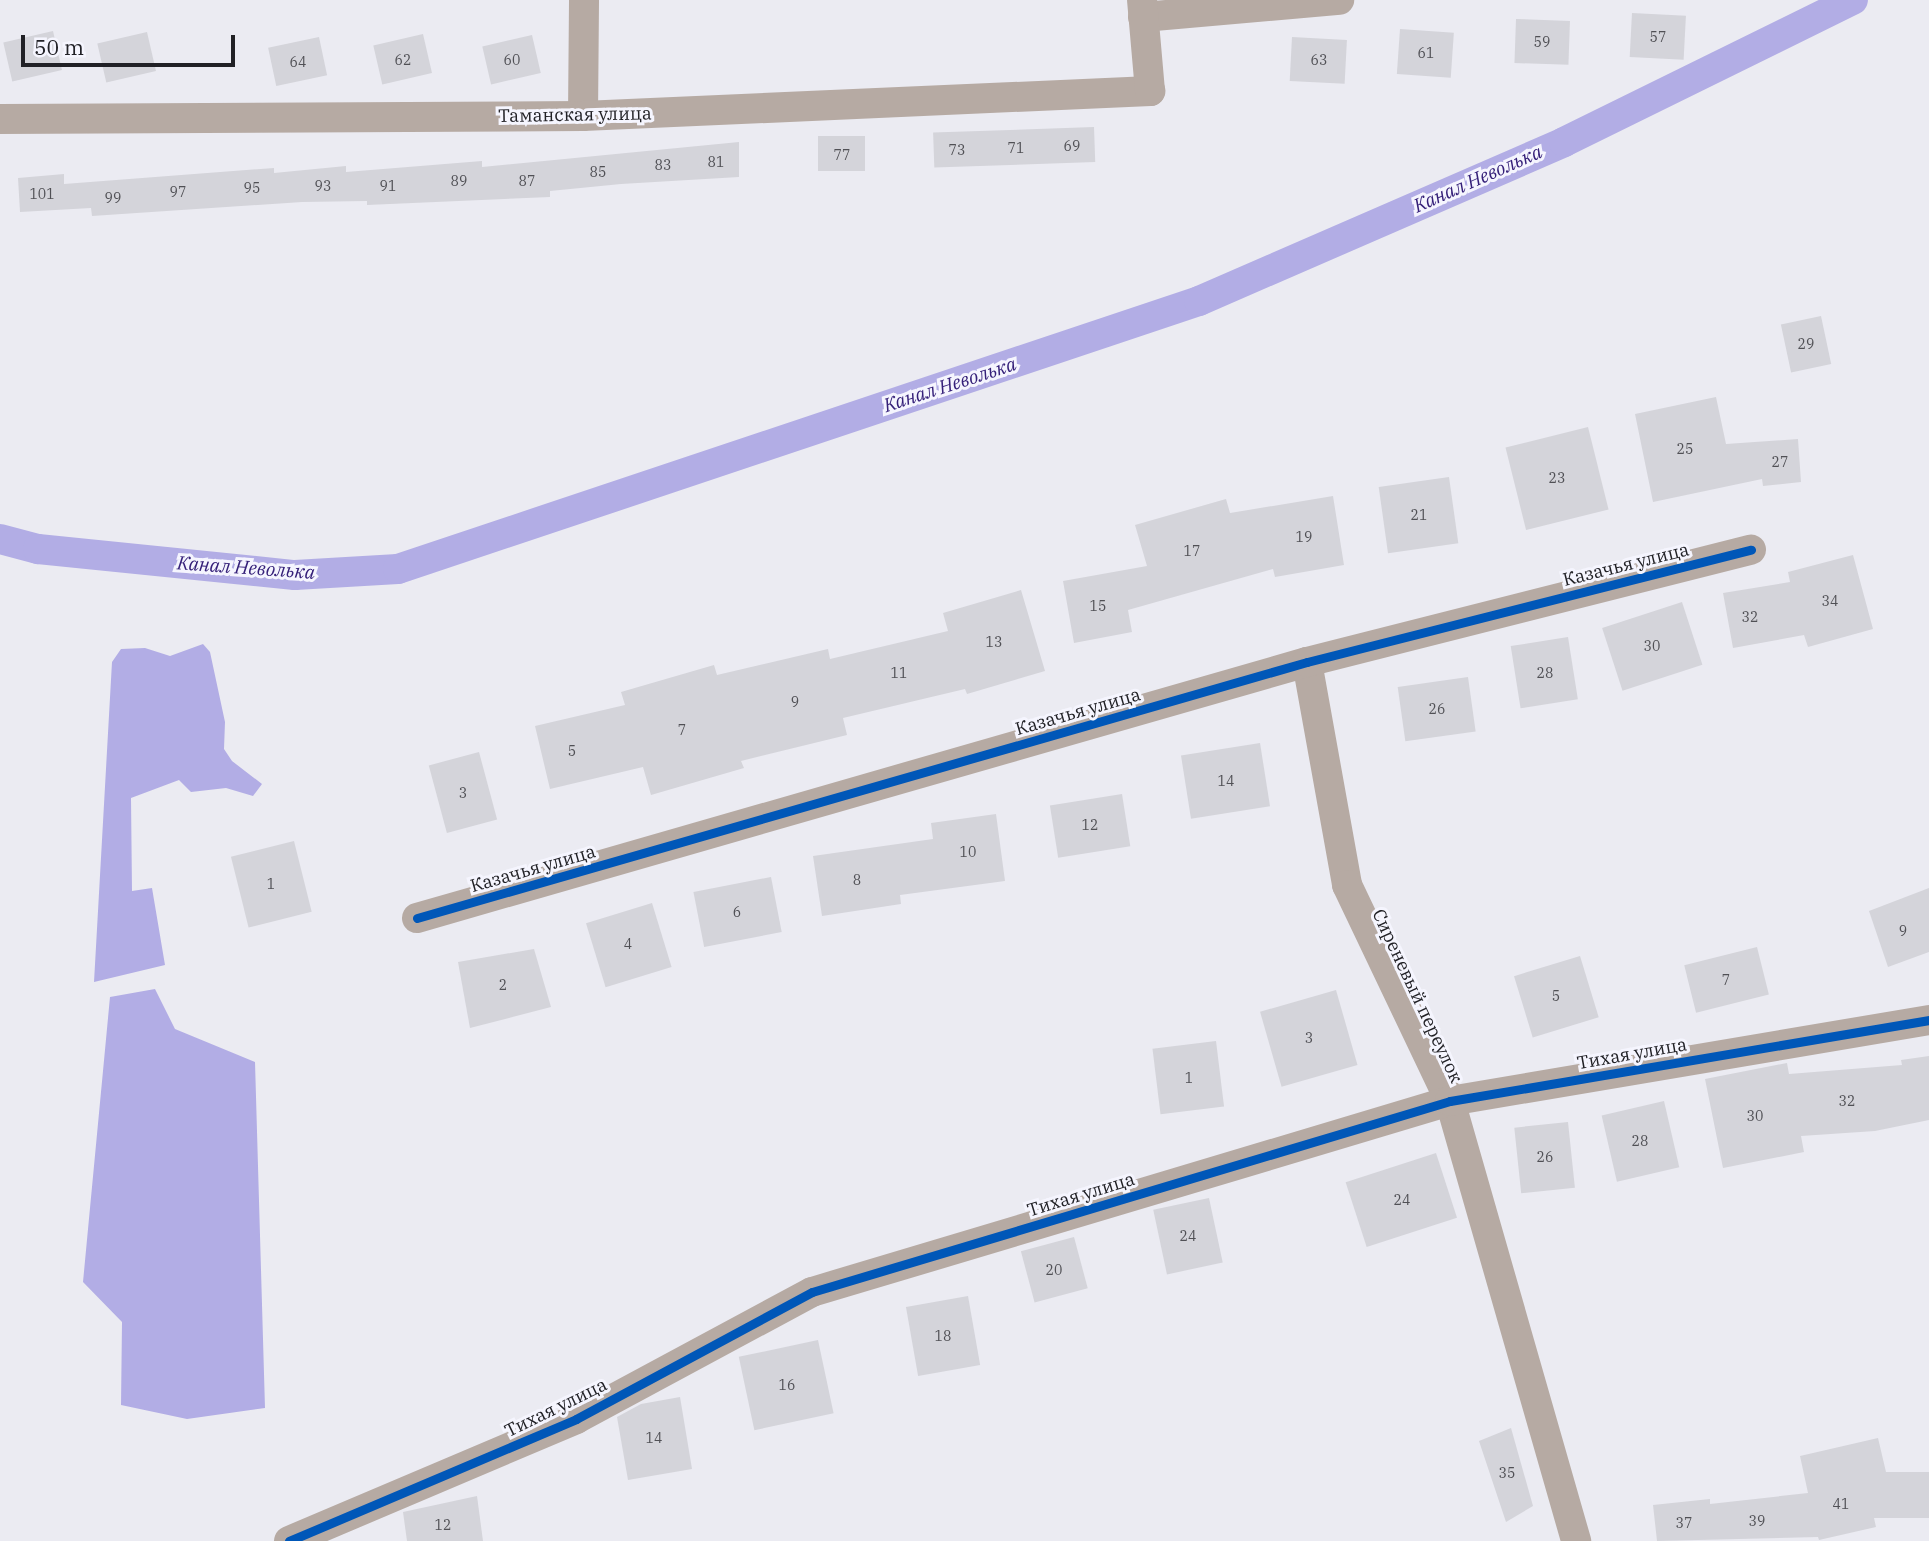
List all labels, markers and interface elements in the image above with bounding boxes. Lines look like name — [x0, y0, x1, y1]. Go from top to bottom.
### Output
scale bar — [24, 21, 238, 65]
house number: 57 — [1650, 29, 1666, 45]
text: 50 m — [34, 33, 84, 61]
house number: 59 — [1534, 34, 1550, 50]
house number: 61 — [1418, 45, 1434, 61]
house number: 62 — [395, 52, 411, 68]
house number: 60 — [504, 52, 520, 68]
house number: 63 — [1311, 52, 1327, 68]
house number: 64 — [290, 54, 306, 70]
street label: Таманская улица — [498, 103, 652, 127]
house number: 69 — [1064, 138, 1080, 154]
house number: 71 — [1008, 140, 1024, 156]
water label: Канал Неволька — [1410, 140, 1546, 218]
house number: 73 — [949, 142, 965, 158]
house number: 77 — [834, 147, 850, 163]
house number: 81 — [708, 154, 724, 170]
house number: 83 — [655, 157, 671, 173]
house number: 85 — [590, 164, 606, 180]
house number: 89 — [451, 173, 467, 189]
house number: 87 — [519, 173, 535, 189]
house number: 93 — [315, 178, 331, 194]
house number: 91 — [380, 178, 396, 194]
house number: 95 — [244, 180, 260, 196]
house number: 97 — [170, 184, 186, 200]
house number: 101 — [29, 186, 55, 202]
house number: 99 — [105, 190, 121, 206]
house number: 29 — [1798, 336, 1814, 352]
water label: Канал Неволька — [881, 353, 1019, 417]
house number: 25 — [1677, 441, 1693, 457]
house number: 27 — [1772, 454, 1788, 470]
house number: 23 — [1549, 470, 1565, 486]
house number: 21 — [1411, 507, 1427, 523]
house number: 19 — [1296, 529, 1312, 545]
street label: Казачья улица — [1561, 539, 1691, 591]
house number: 17 — [1184, 543, 1200, 559]
water label: Канал Неволька — [176, 552, 316, 584]
house number: 34 — [1822, 593, 1838, 609]
house number: 15 — [1090, 598, 1106, 614]
house number: 32 — [1742, 609, 1758, 625]
house number: 13 — [986, 634, 1002, 650]
house number: 30 — [1644, 638, 1660, 654]
house number: 11 — [891, 665, 907, 681]
house number: 28 — [1537, 665, 1553, 681]
street label: Казачья улица — [1013, 684, 1143, 740]
house number: 9 — [791, 694, 799, 710]
house number: 26 — [1429, 701, 1445, 717]
house number: 7 — [678, 722, 686, 738]
house number: 5 — [568, 743, 576, 759]
house number: 14 — [1218, 773, 1234, 789]
house number: 3 — [459, 785, 467, 801]
house number: 12 — [1082, 817, 1098, 833]
street label: Казачья улица — [468, 841, 598, 897]
house number: 10 — [960, 844, 976, 860]
house number: 8 — [853, 872, 861, 888]
house number: 1 — [267, 876, 275, 892]
house number: 6 — [733, 904, 741, 920]
street label: Сиреневый переулок — [1367, 906, 1467, 1086]
house number: 9 — [1899, 923, 1907, 939]
house number: 4 — [624, 936, 632, 952]
house number: 7 — [1722, 972, 1730, 988]
house number: 2 — [499, 977, 507, 993]
house number: 5 — [1552, 988, 1560, 1004]
house number: 3 — [1305, 1030, 1313, 1046]
street label: Тихая улица — [1575, 1034, 1689, 1074]
house number: 1 — [1185, 1070, 1193, 1086]
house number: 32 — [1839, 1093, 1855, 1109]
house number: 30 — [1747, 1108, 1763, 1124]
house number: 28 — [1632, 1133, 1648, 1149]
house number: 26 — [1537, 1149, 1553, 1165]
street label: Тихая улица — [1025, 1168, 1137, 1222]
house number: 24 — [1394, 1192, 1410, 1208]
house number: 24 — [1180, 1228, 1196, 1244]
house number: 20 — [1046, 1262, 1062, 1278]
house number: 18 — [935, 1328, 951, 1344]
street label: Тихая улица — [501, 1374, 611, 1442]
house number: 16 — [779, 1377, 795, 1393]
house number: 14 — [646, 1430, 662, 1446]
house number: 35 — [1499, 1465, 1515, 1481]
house number: 41 — [1833, 1496, 1849, 1512]
house number: 39 — [1749, 1513, 1765, 1529]
house number: 37 — [1676, 1515, 1692, 1531]
house number: 12 — [435, 1517, 451, 1533]

